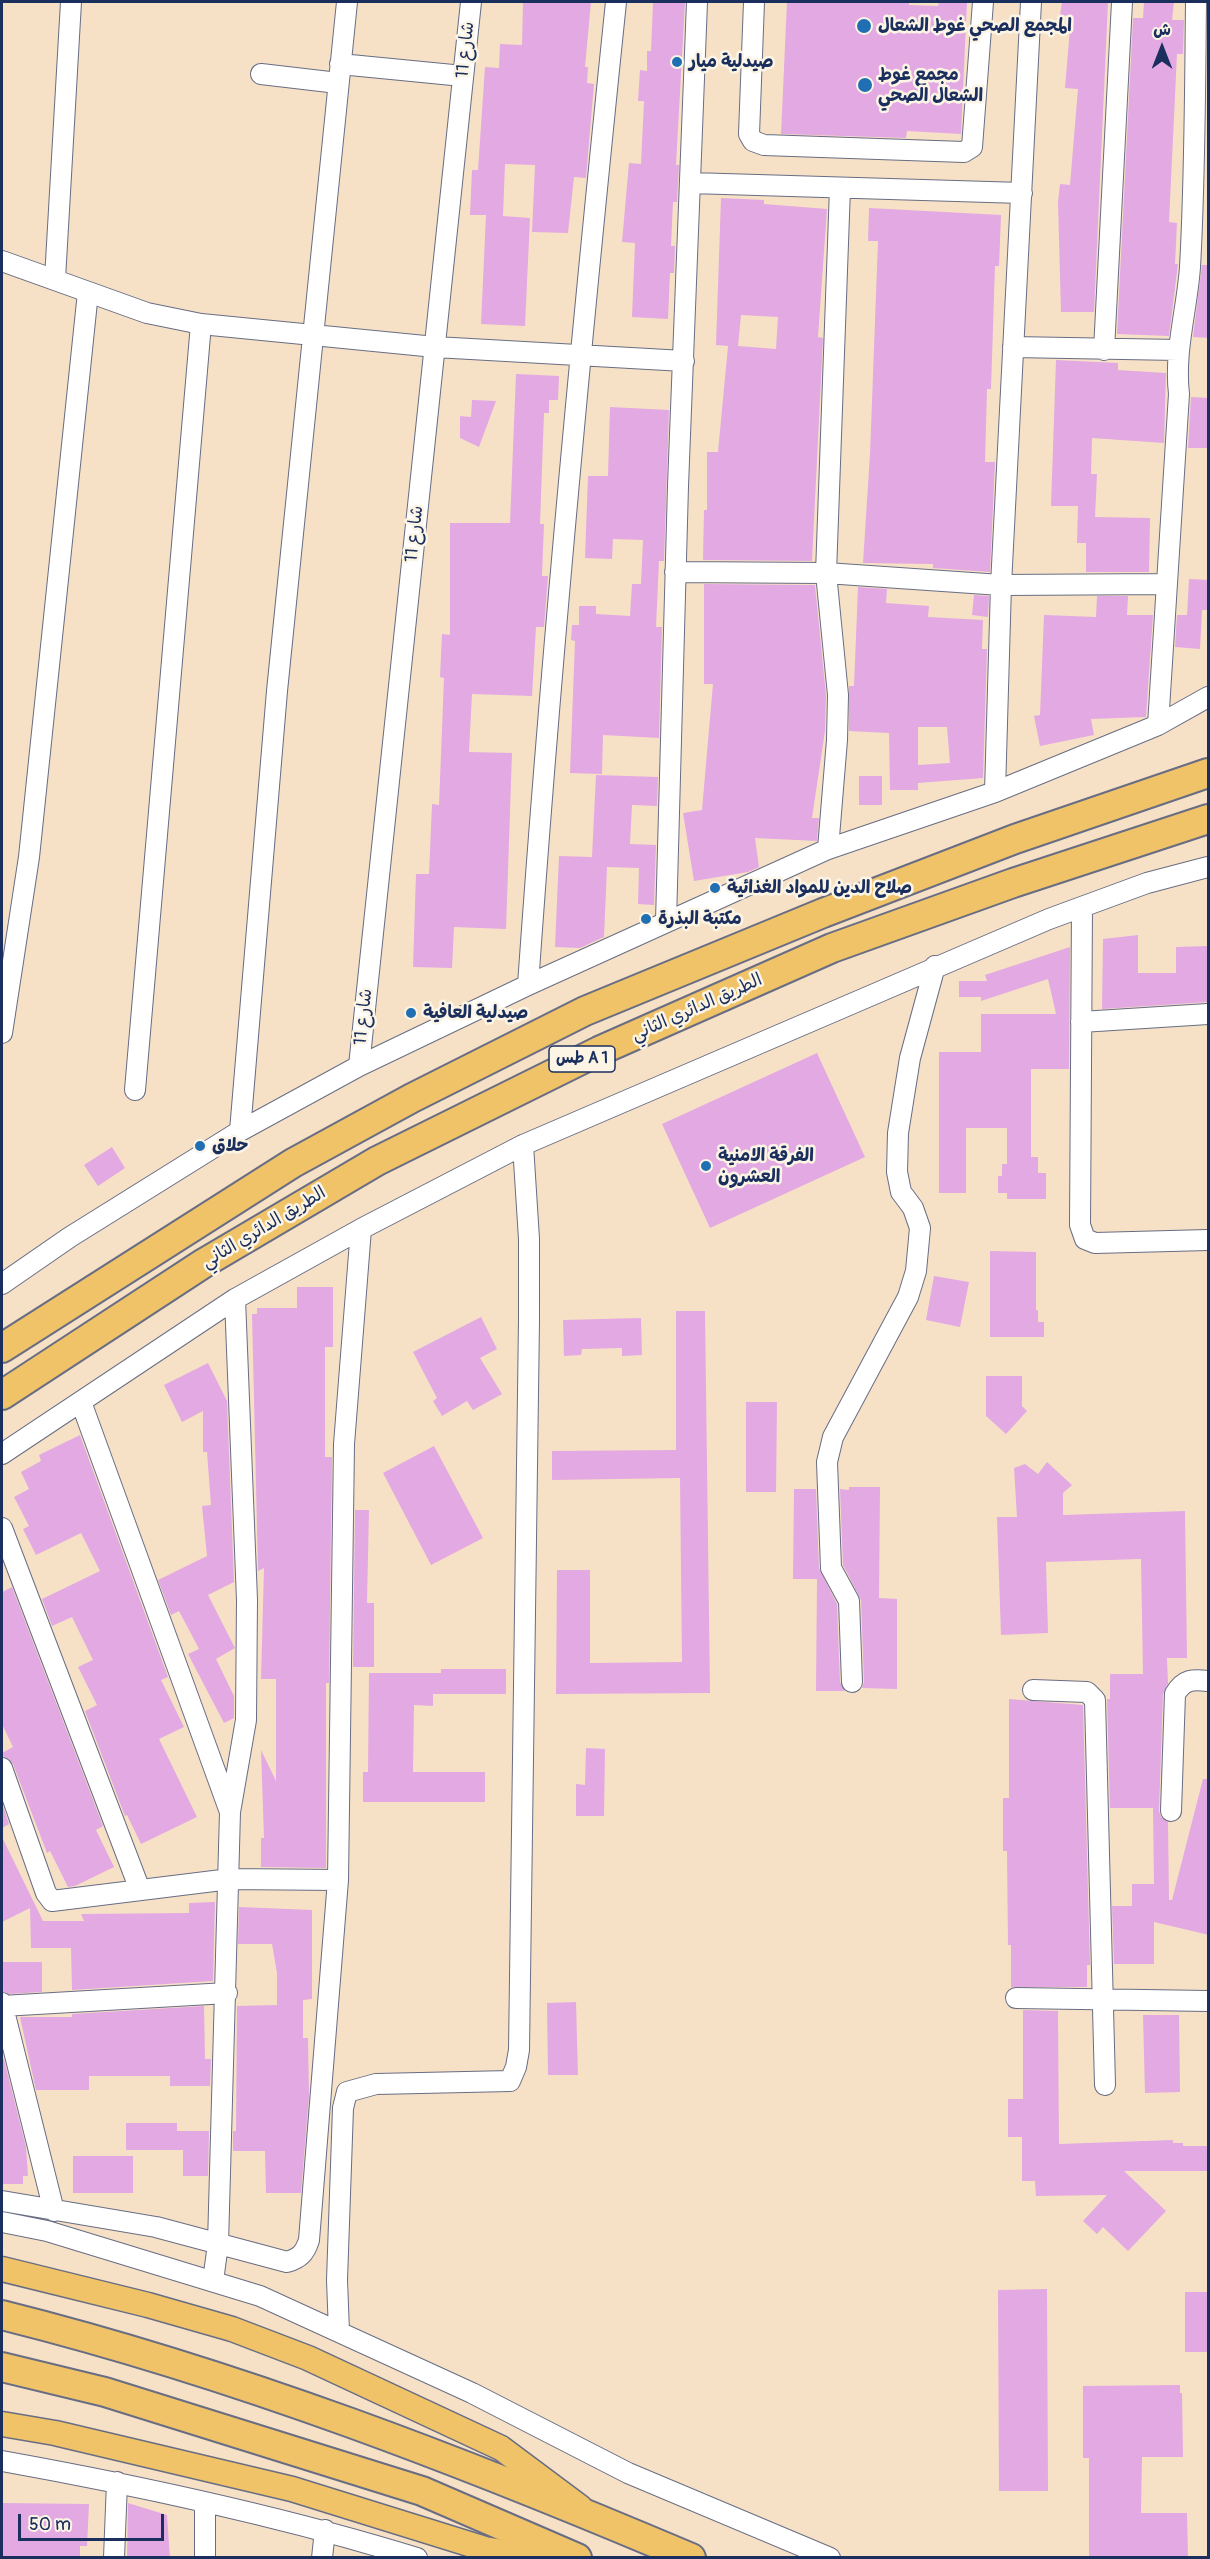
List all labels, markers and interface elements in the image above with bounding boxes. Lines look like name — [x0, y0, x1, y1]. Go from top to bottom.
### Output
place label: المجمع الصحي غوط الشعال — [878, 15, 1072, 37]
marker: المجمع الصحي غوط الشعال — [855, 17, 873, 35]
north arrow — [1132, 18, 1192, 78]
text: ش — [1153, 20, 1171, 40]
street label: شارع 11 — [452, 21, 480, 79]
place label: صيدلية ميار — [689, 51, 774, 73]
marker: صيدلية ميار — [670, 55, 684, 69]
place label: مجمع غوط الشعال الصحي — [878, 64, 983, 106]
marker: مجمع غوط الشعال الصحي — [856, 76, 874, 94]
street label: شارع 11 — [401, 505, 429, 563]
place label: صلاح الدين للمواد الغذائية — [727, 877, 912, 899]
marker: صلاح الدين للمواد الغذائية — [708, 881, 722, 895]
place label: مكتبة البذرة — [658, 908, 742, 930]
marker: مكتبة البذرة — [639, 912, 653, 926]
street label: الطريق الدائري الثاني — [628, 969, 766, 1047]
street label: شارع 11 — [350, 988, 378, 1046]
place label: صيدلية العافية — [423, 1002, 528, 1024]
marker: صيدلية العافية — [404, 1006, 418, 1020]
road number: طس A 1 — [549, 1046, 615, 1072]
place label: حلاق — [212, 1135, 248, 1157]
marker: حلاق — [193, 1139, 207, 1153]
place label: الفرقة الامنية العشرون — [718, 1145, 814, 1188]
marker: الفرقة الامنية العشرون — [699, 1159, 713, 1173]
street label: الطريق الدائري الثاني — [198, 1182, 330, 1274]
scale bar — [21, 2502, 166, 2540]
text: 50 m — [29, 2513, 71, 2536]

